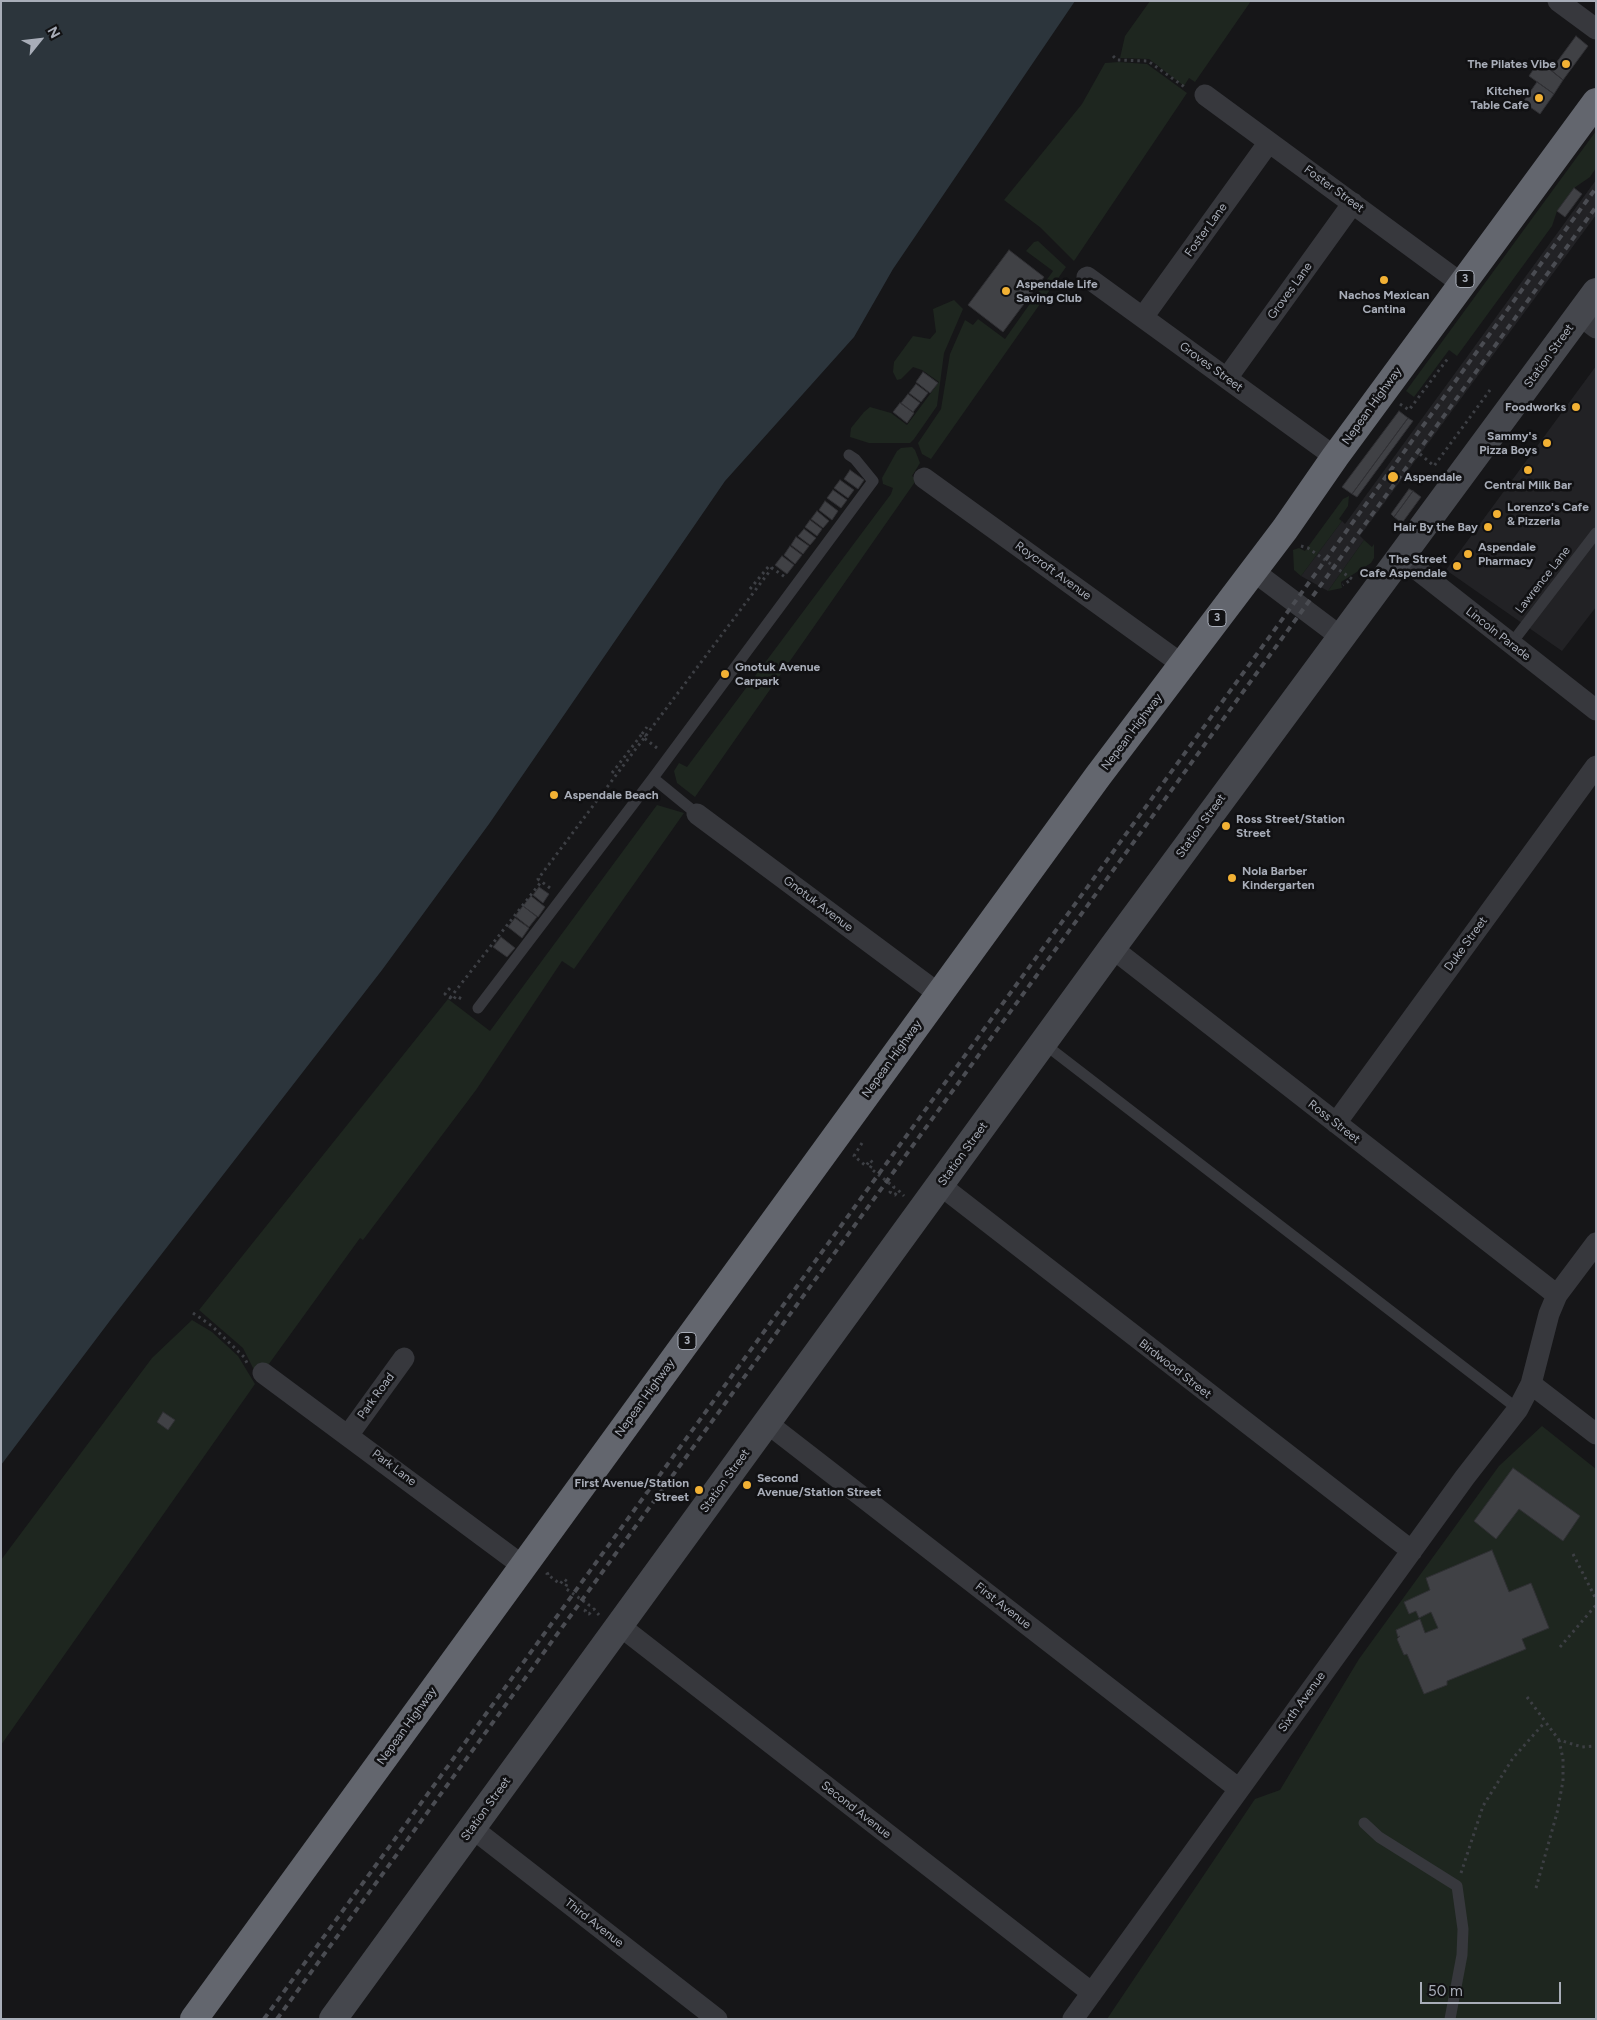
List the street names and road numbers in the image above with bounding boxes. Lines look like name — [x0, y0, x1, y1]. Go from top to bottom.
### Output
street label: Foster Street — [1301, 162, 1367, 216]
street label: Foster Lane — [1182, 200, 1230, 260]
street label: Groves Lane — [1265, 260, 1315, 322]
road number: 3 — [1456, 270, 1474, 288]
street label: Station Street — [1521, 321, 1577, 391]
street label: Groves Street — [1177, 339, 1245, 395]
street label: Nepean Highway — [1339, 364, 1405, 448]
street label: Roycroft Avenue — [1012, 539, 1094, 603]
street label: Lawrence Lane — [1513, 544, 1573, 616]
street label: Lincoln Parade — [1463, 604, 1533, 664]
road number: 3 — [1208, 610, 1226, 626]
street label: Nepean Highway — [1098, 691, 1166, 773]
street label: Station Street — [1173, 791, 1229, 861]
street label: Gnotuk Avenue — [780, 873, 856, 935]
street label: Duke Street — [1441, 914, 1491, 974]
street label: Nepean Highway — [859, 1017, 925, 1101]
street label: Ross Street — [1305, 1097, 1363, 1147]
street label: Station Street — [935, 1119, 991, 1189]
road number: 3 — [678, 1332, 696, 1350]
street label: Birdwood Street — [1136, 1336, 1214, 1402]
street label: Nepean Highway — [612, 1356, 678, 1440]
street label: Park Road — [354, 1370, 398, 1422]
street label: Station Street — [697, 1446, 753, 1516]
street label: Park Lane — [369, 1447, 419, 1489]
street label: First Avenue — [972, 1580, 1034, 1632]
street label: Sixth Avenue — [1275, 1669, 1329, 1735]
street label: Nepean Highway — [374, 1684, 440, 1768]
street label: Station Street — [458, 1774, 514, 1844]
street label: Second Avenue — [818, 1778, 894, 1842]
street label: Third Avenue — [562, 1896, 626, 1950]

